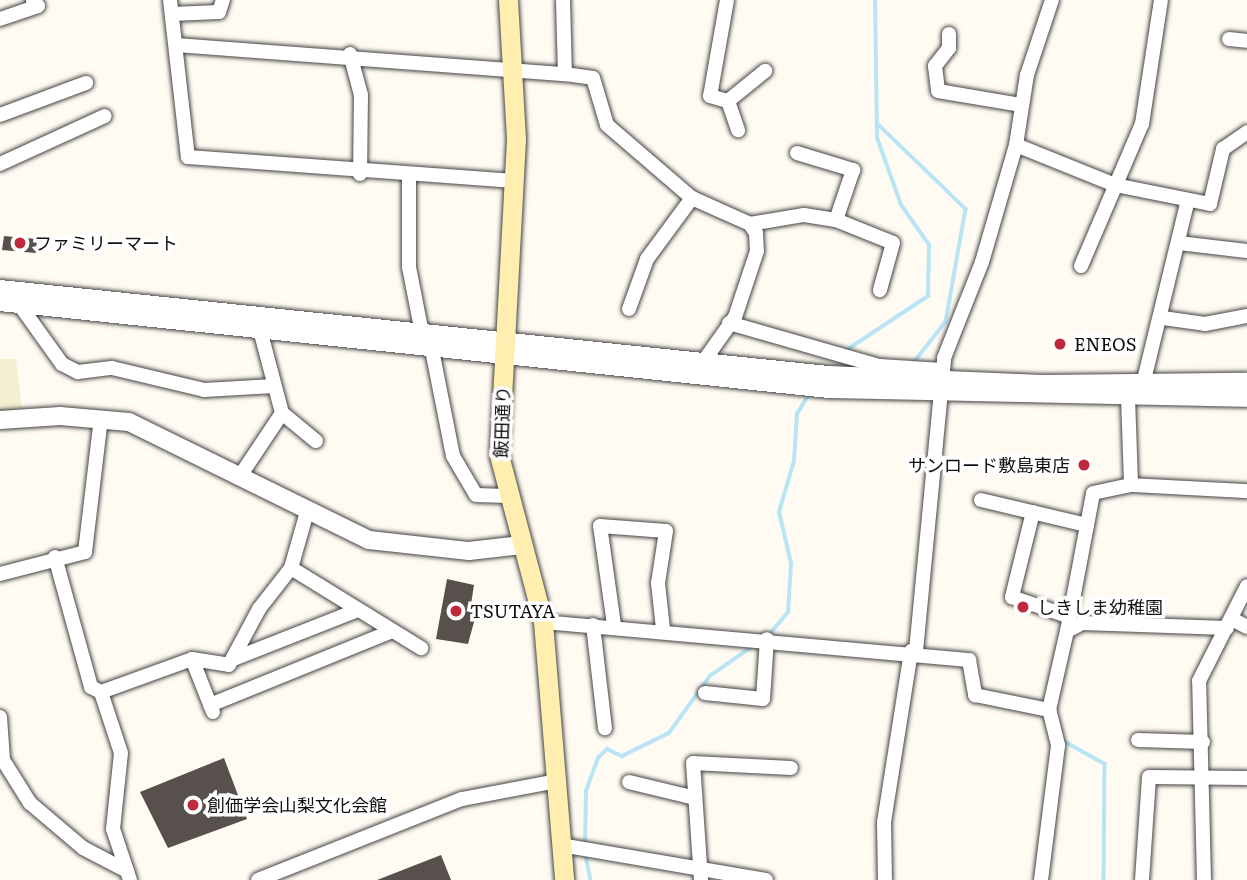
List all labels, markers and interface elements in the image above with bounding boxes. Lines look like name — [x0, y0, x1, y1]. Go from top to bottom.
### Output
place label: ファミリーマート — [34, 232, 178, 254]
marker: ファミリーマート — [12, 235, 28, 251]
place label: ENEOS — [1074, 333, 1136, 355]
marker: ENEOS — [1052, 336, 1068, 352]
street label: 飯田通り — [490, 386, 514, 458]
place label: サンロード敷島東店 — [908, 454, 1070, 476]
marker: サンロード敷島東店 — [1076, 457, 1092, 473]
place label: しきしま幼稚園 — [1037, 596, 1163, 618]
marker: しきしま幼稚園 — [1015, 599, 1031, 615]
place label: TSUTAYA — [470, 600, 555, 622]
marker: TSUTAYA — [448, 603, 464, 619]
place label: 創価学会山梨文化会館 — [207, 794, 387, 816]
marker: 創価学会山梨文化会館 — [185, 797, 201, 813]

